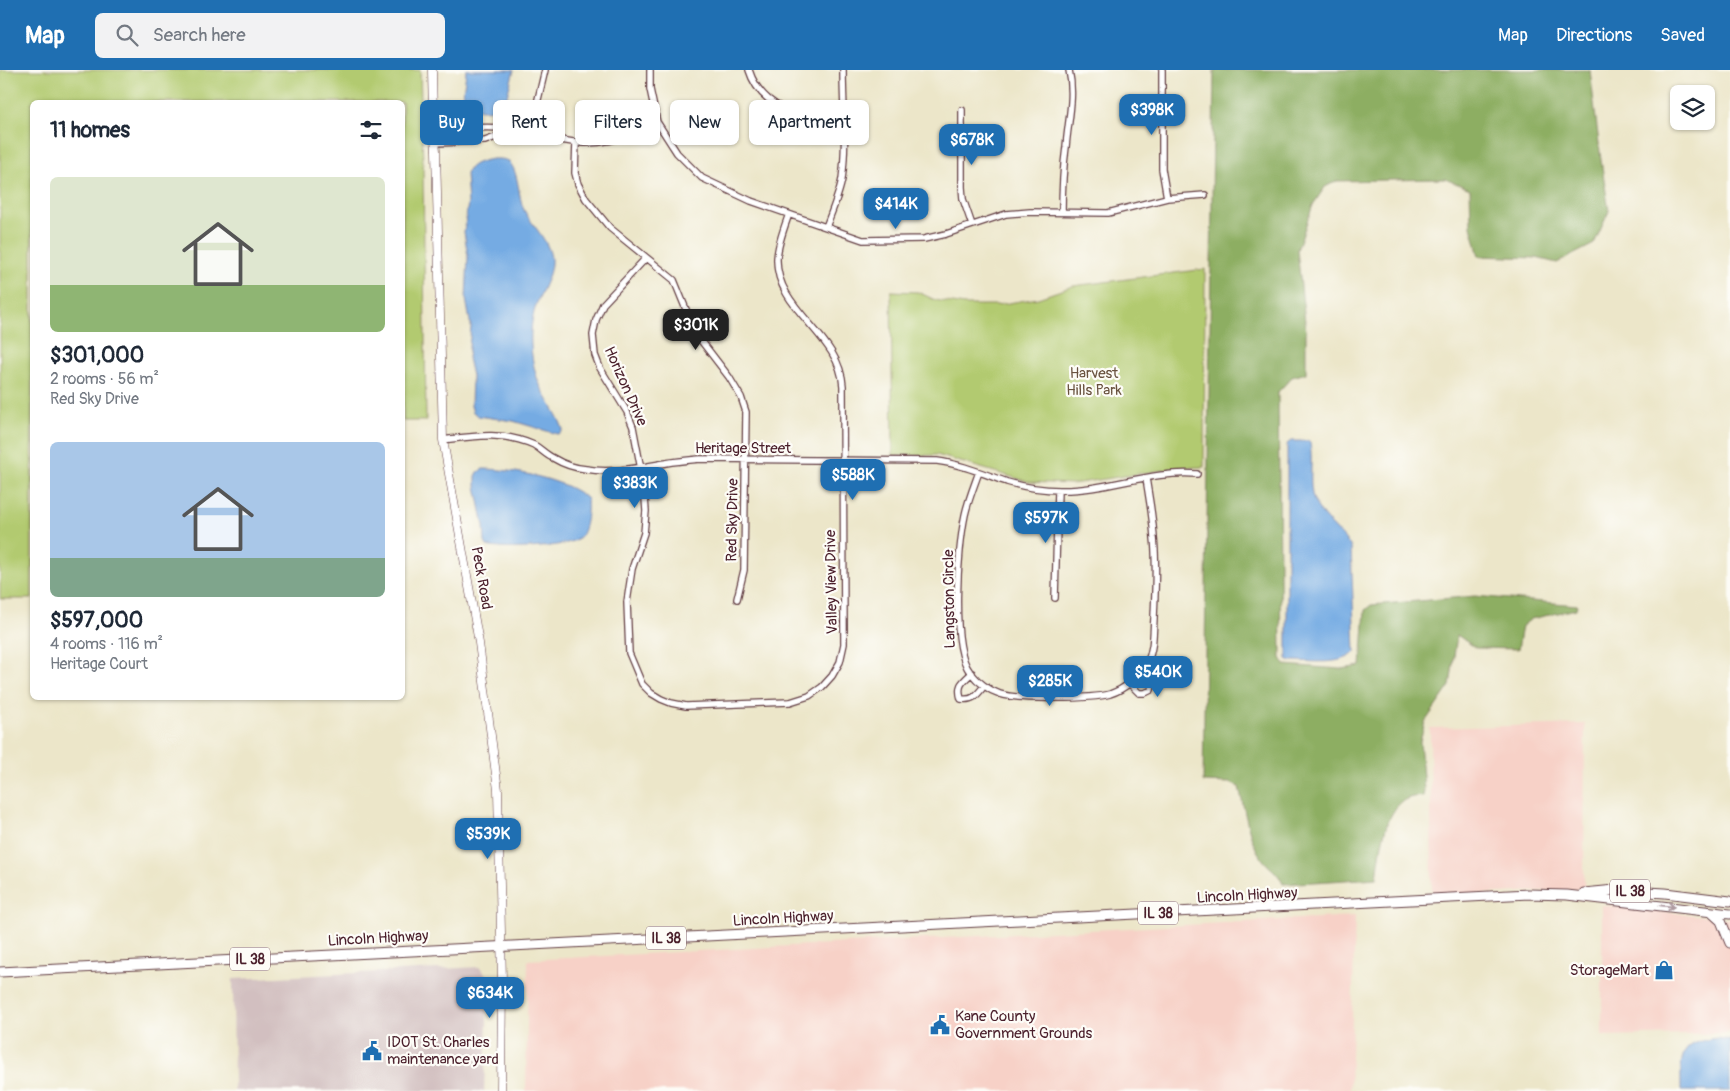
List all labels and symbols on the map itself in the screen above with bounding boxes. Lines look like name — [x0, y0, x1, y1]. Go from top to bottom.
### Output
pin: $398K — [1117, 93, 1187, 136]
pin: $678K — [937, 124, 1007, 166]
pin: $414K — [861, 188, 931, 230]
pin: $301K — [661, 308, 731, 351]
street label: Horizon Drive — [600, 343, 652, 429]
park label: Harvest Hills Park — [1066, 364, 1123, 400]
street label: Heritage Street — [695, 439, 792, 458]
pin: $588K — [818, 458, 888, 501]
pin: $383K — [600, 466, 670, 509]
street label: Red Sky Drive — [722, 478, 743, 562]
pin: $597K — [1011, 502, 1081, 544]
street label: Valley View Drive — [821, 529, 842, 634]
street label: Peck Road — [467, 545, 496, 611]
street label: Langston Circle — [939, 549, 960, 649]
pin: $540K — [1123, 656, 1193, 698]
pin: $285K — [1015, 664, 1085, 707]
pin: $539K — [453, 818, 523, 860]
road number: IL 38 — [1610, 879, 1650, 902]
street label: Lincoln Highway — [1196, 883, 1298, 908]
road number: IL 38 — [1138, 901, 1178, 924]
one-way arrow — [1659, 901, 1675, 911]
street label: Lincoln Highway — [732, 906, 834, 931]
street label: Lincoln Highway — [327, 926, 429, 951]
road number: IL 38 — [646, 926, 686, 950]
road number: IL 38 — [230, 948, 270, 971]
shop icon: StorageMart — [1653, 959, 1675, 981]
place label: StorageMart — [1570, 961, 1650, 980]
pin: $634K — [455, 976, 525, 1019]
place label: Kane County Government Grounds — [955, 1007, 1092, 1043]
public building icon: Kane County Government Grounds — [929, 1014, 951, 1036]
place label: IDOT St. Charles maintenance yard — [387, 1033, 499, 1069]
public building icon: IDOT St. Charles maintenance yard — [361, 1040, 383, 1062]

